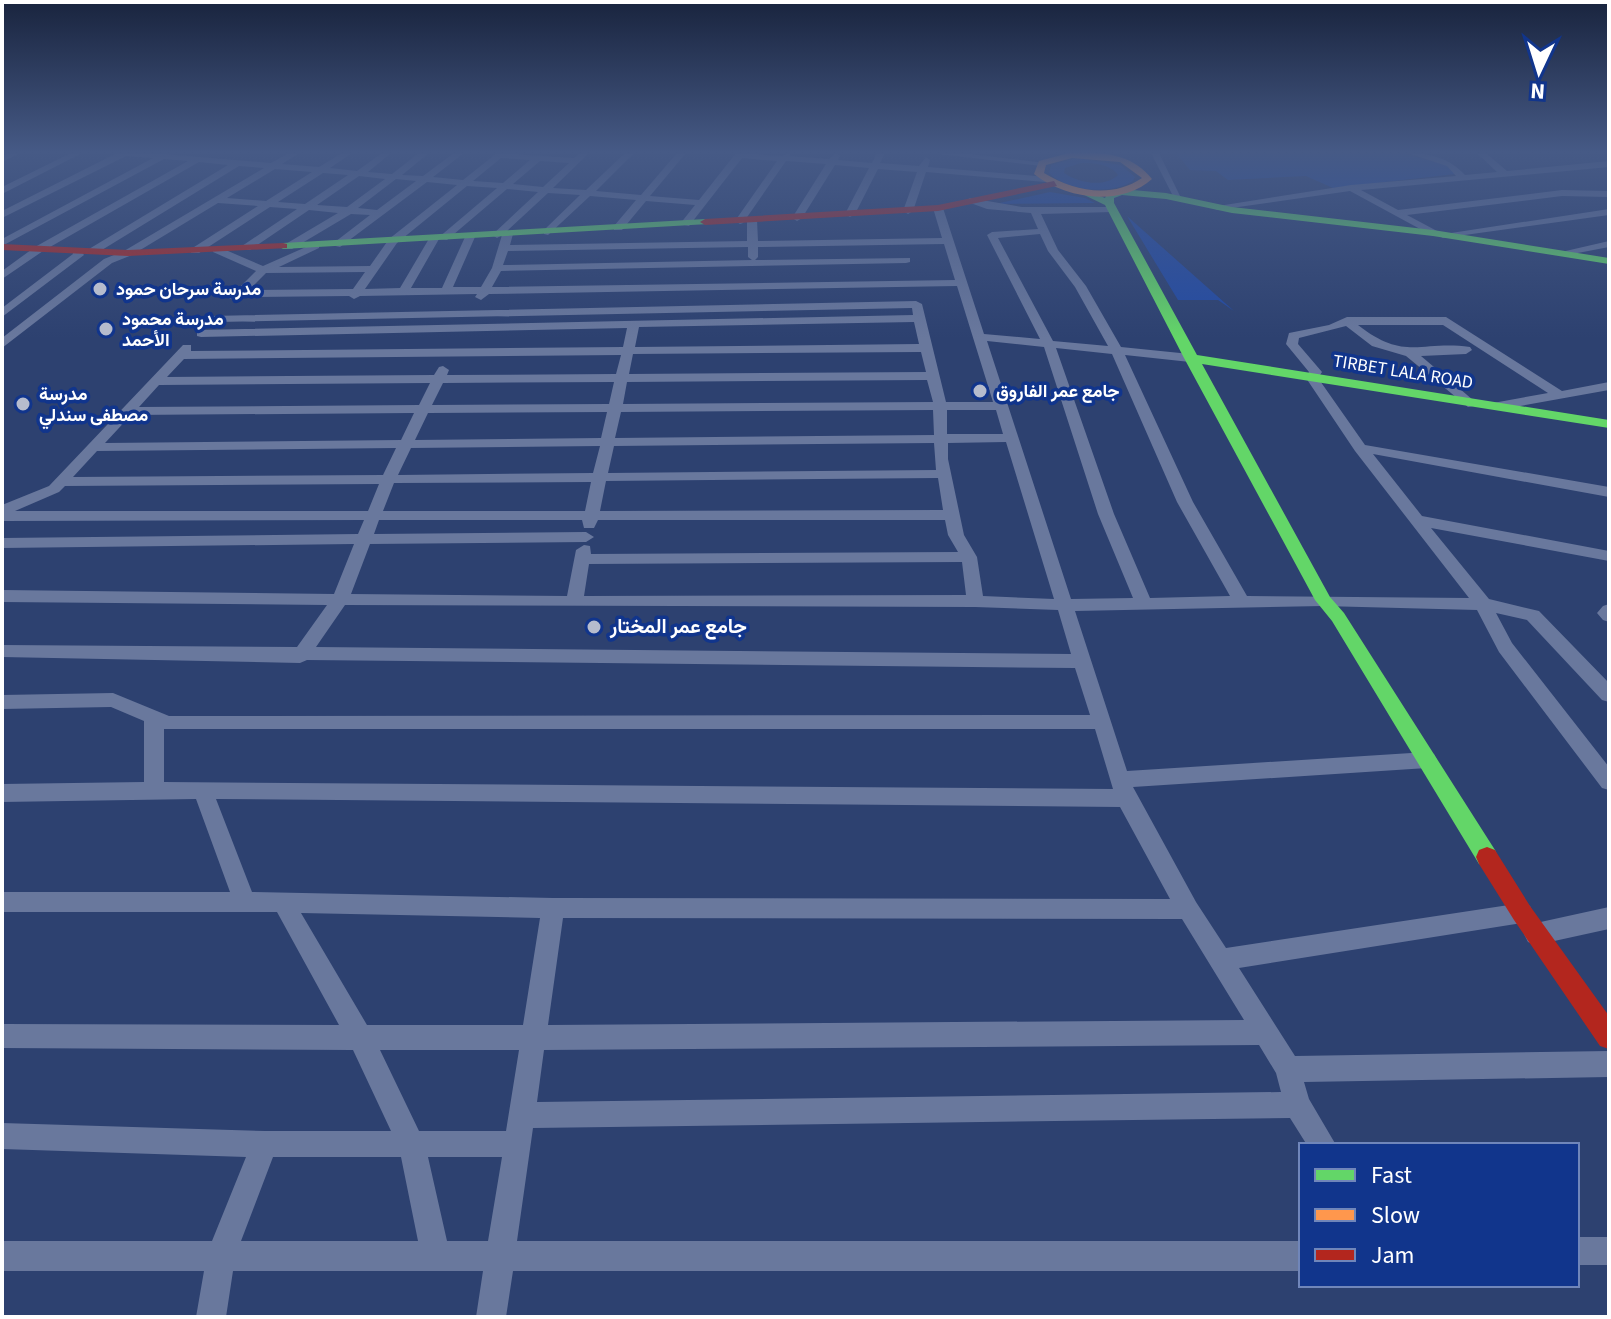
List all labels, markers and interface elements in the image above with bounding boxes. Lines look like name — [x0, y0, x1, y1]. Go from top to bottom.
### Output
north arrow — [1499, 32, 1579, 112]
text: N — [1529, 74, 1546, 107]
place label: مدرسة سرحان حمود — [116, 277, 261, 302]
marker: مدرسة سرحان حمود — [91, 280, 109, 298]
place label: مدرسة محمود الأحمد — [122, 307, 224, 353]
marker: مدرسة محمود الأحمد — [97, 320, 115, 338]
street label: TIRBET LALA ROAD — [1331, 349, 1475, 395]
place label: جامع عمر الفاروق — [996, 379, 1120, 404]
place label: مدرسة مصطفى سندلي — [39, 382, 149, 430]
marker: جامع عمر الفاروق — [971, 382, 989, 400]
marker: مدرسة مصطفى سندلي — [14, 395, 32, 413]
place label: جامع عمر المختار — [609, 613, 747, 641]
marker: جامع عمر المختار — [585, 618, 603, 636]
legend — [1299, 1143, 1579, 1287]
text: Fast — [1371, 1158, 1412, 1193]
text: Slow — [1371, 1198, 1420, 1233]
text: Jam — [1371, 1238, 1415, 1273]

